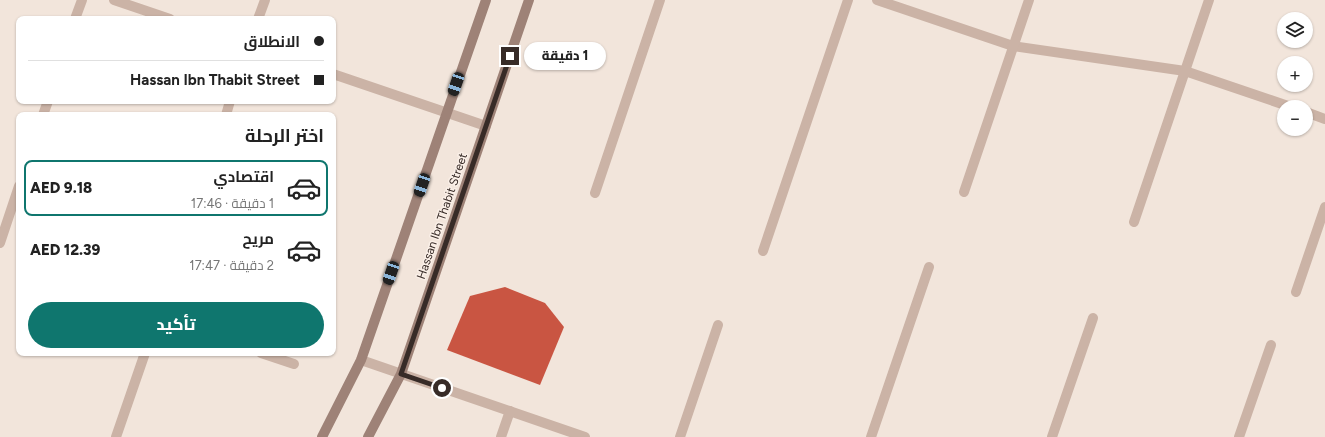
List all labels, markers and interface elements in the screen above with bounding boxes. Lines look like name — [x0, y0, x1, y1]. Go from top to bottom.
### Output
map controls — [1277, 12, 1313, 136]
button: layers — [1277, 12, 1313, 48]
text: الانطلاق — [244, 33, 300, 51]
callout: 1 دقيقة — [524, 42, 606, 70]
route end — [501, 47, 519, 65]
text: 1 دقيقة — [542, 48, 588, 63]
button: + — [1277, 56, 1313, 92]
text: Hassan Ibn Thabit Street — [130, 71, 300, 89]
car — [446, 71, 466, 97]
button: − — [1277, 100, 1313, 136]
text: اختر الرحلة — [245, 125, 324, 147]
street label: Hassan Ibn Thabit Street — [414, 151, 470, 281]
text: اقتصادي — [214, 168, 274, 186]
icon: car — [286, 170, 322, 206]
car — [412, 172, 432, 198]
text: AED 9.18 — [30, 179, 92, 197]
text: 1 دقيقة · 17:46 — [191, 196, 274, 211]
text: مريح — [242, 230, 274, 248]
icon: car — [286, 232, 322, 268]
text: AED 12.39 — [30, 241, 100, 259]
text: 2 دقيقة · 17:47 — [189, 258, 274, 273]
car — [381, 260, 401, 286]
button: تأكيد — [28, 302, 324, 348]
route start — [433, 379, 451, 397]

